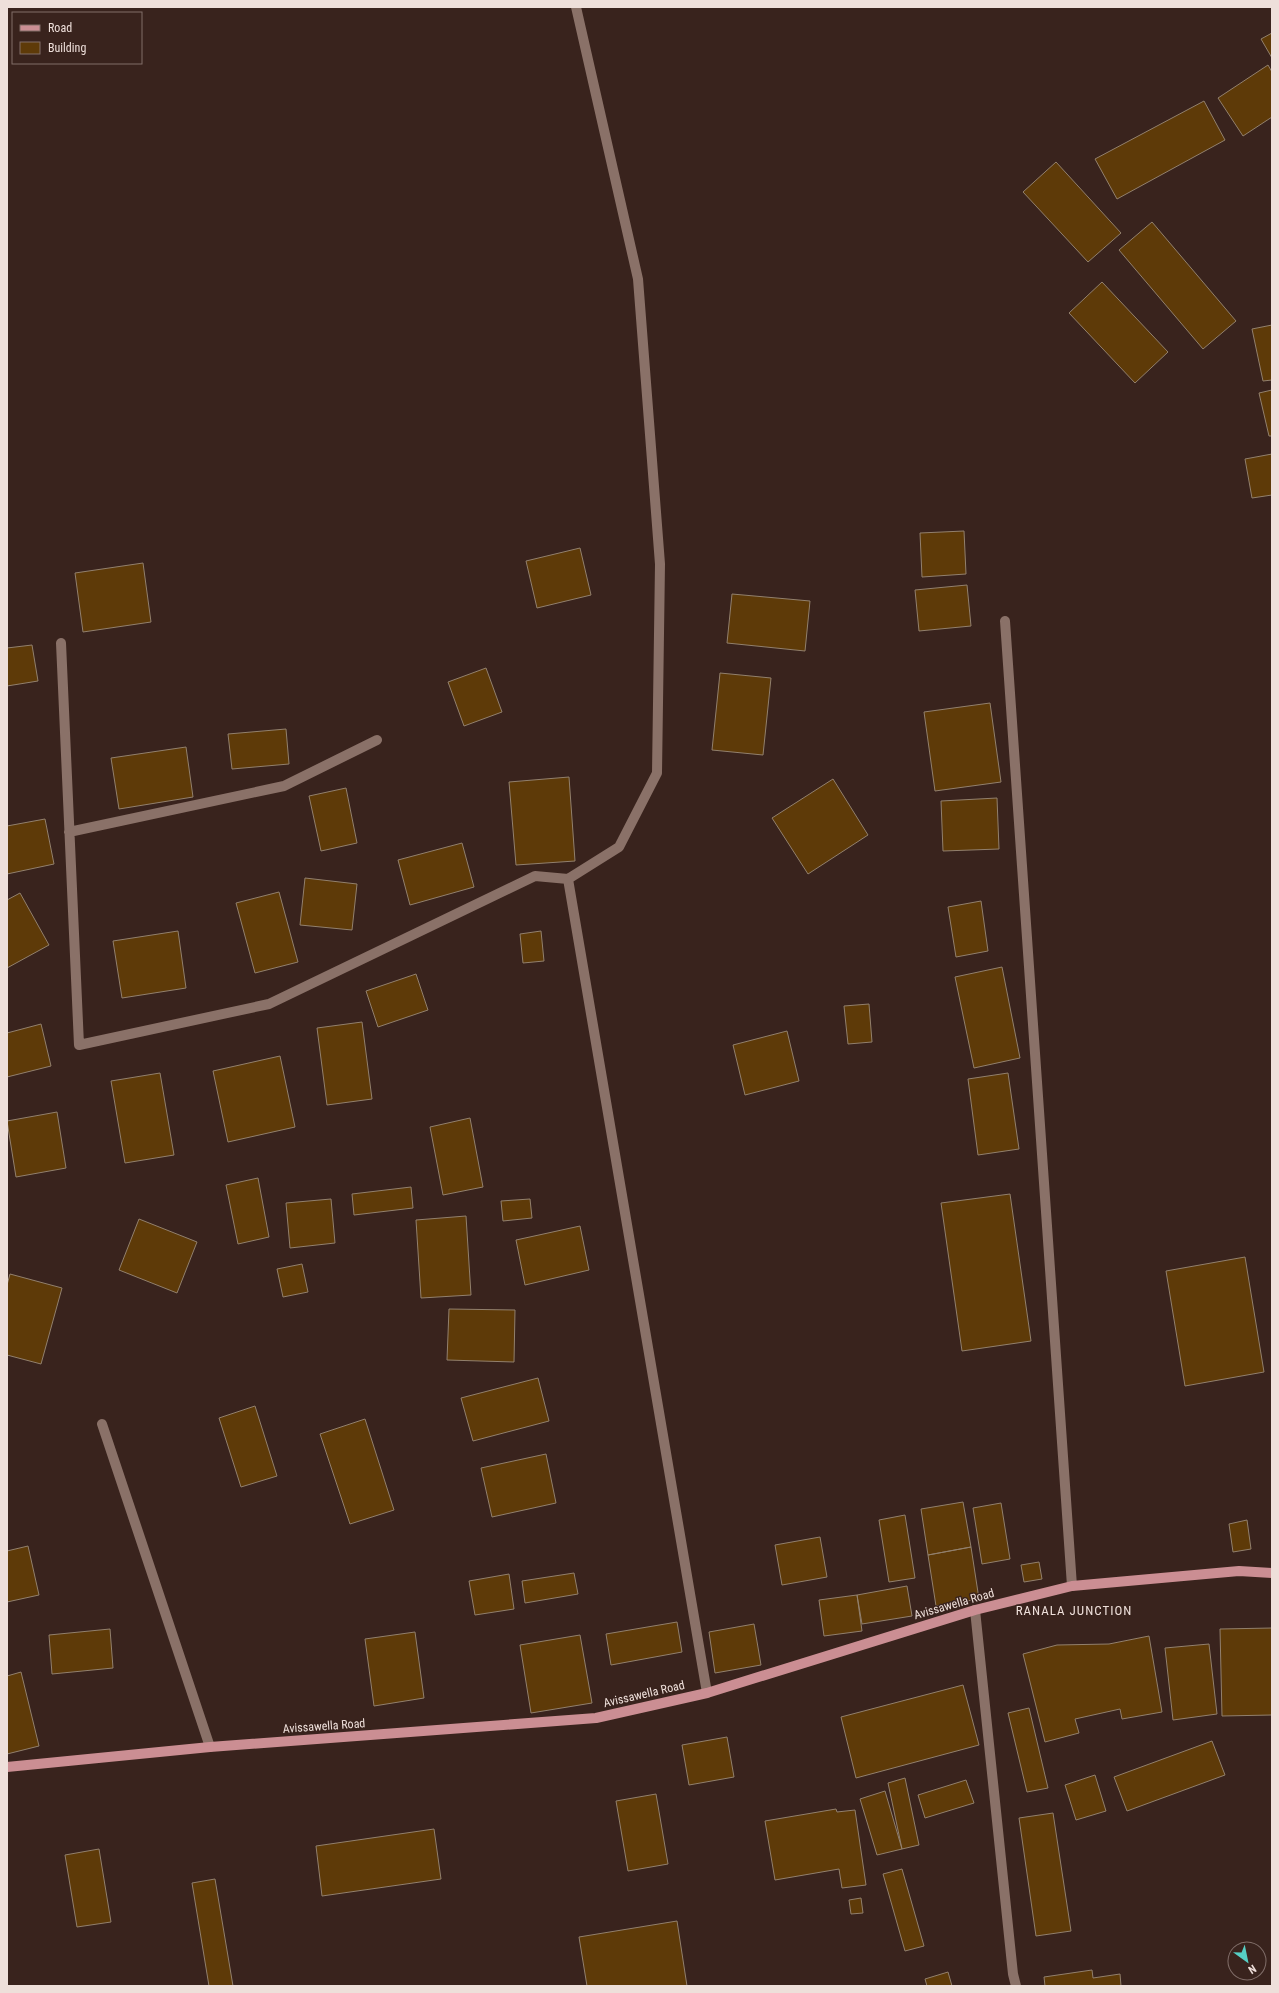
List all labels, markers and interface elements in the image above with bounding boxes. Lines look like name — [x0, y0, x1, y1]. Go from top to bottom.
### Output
legend — [12, 12, 142, 64]
text: Road — [48, 21, 72, 35]
text: Building — [48, 41, 86, 55]
street label: Avissawella Road — [912, 1586, 996, 1622]
district label: RANALA JUNCTION — [1016, 1603, 1132, 1618]
street label: Avissawella Road — [602, 1678, 686, 1710]
street label: Avissawella Road — [282, 1716, 366, 1736]
north arrow — [1227, 1941, 1267, 1981]
text: N — [1246, 1962, 1259, 1976]

